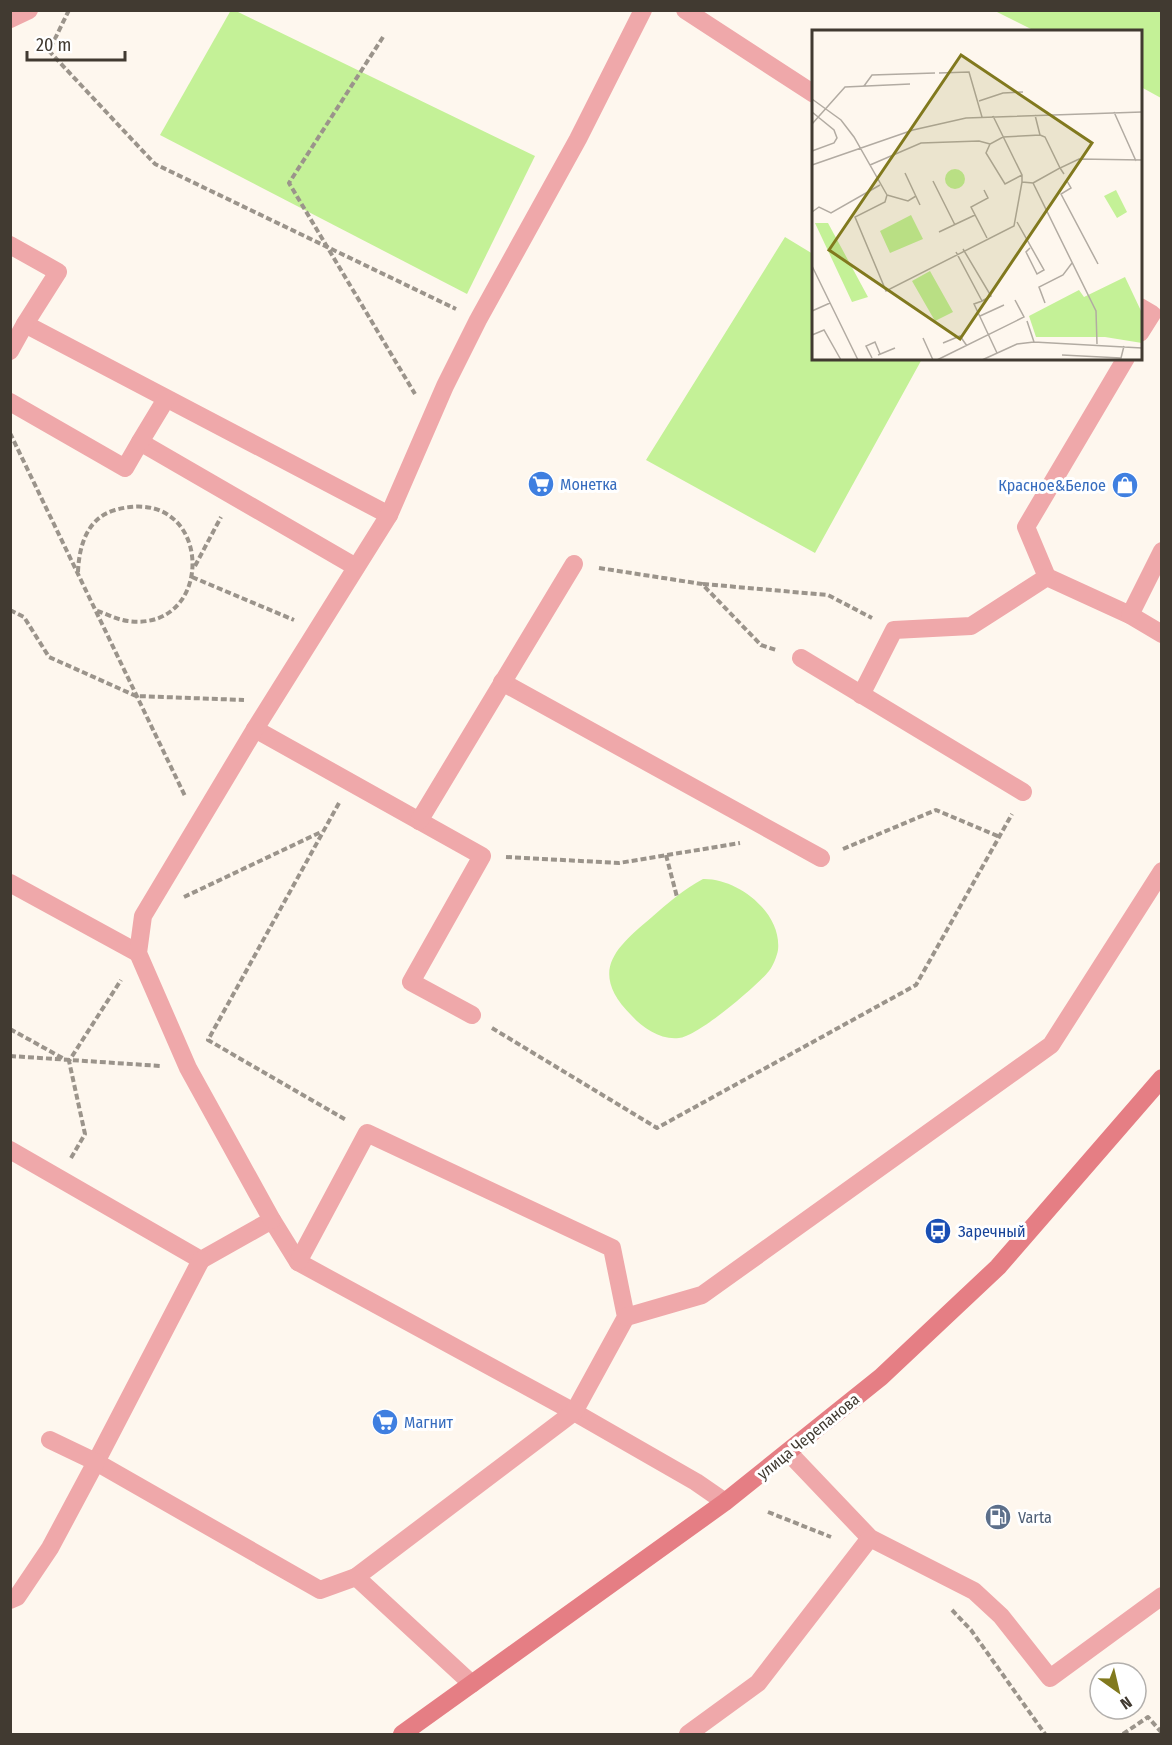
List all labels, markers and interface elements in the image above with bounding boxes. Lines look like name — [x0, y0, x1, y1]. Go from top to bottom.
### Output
scale bar — [27, 24, 124, 62]
inset map — [812, 30, 1142, 360]
text: 20 m — [36, 34, 71, 56]
supermarket icon: Монетка — [526, 469, 556, 499]
shop icon: Красное&Белое — [1110, 470, 1140, 500]
place label: Монетка — [560, 475, 618, 494]
place label: Красное&Белое — [998, 476, 1106, 495]
bus stop icon: Заречный — [923, 1216, 953, 1246]
place label: Заречный — [958, 1222, 1026, 1241]
street label: улица Черепанова — [753, 1389, 863, 1483]
supermarket icon: Магнит — [370, 1407, 400, 1437]
place label: Магнит — [404, 1413, 454, 1432]
fuel station icon: Varta — [983, 1502, 1013, 1532]
place label: Varta — [1018, 1508, 1052, 1527]
north arrow — [1088, 1661, 1148, 1721]
text: N — [1117, 1692, 1135, 1714]

